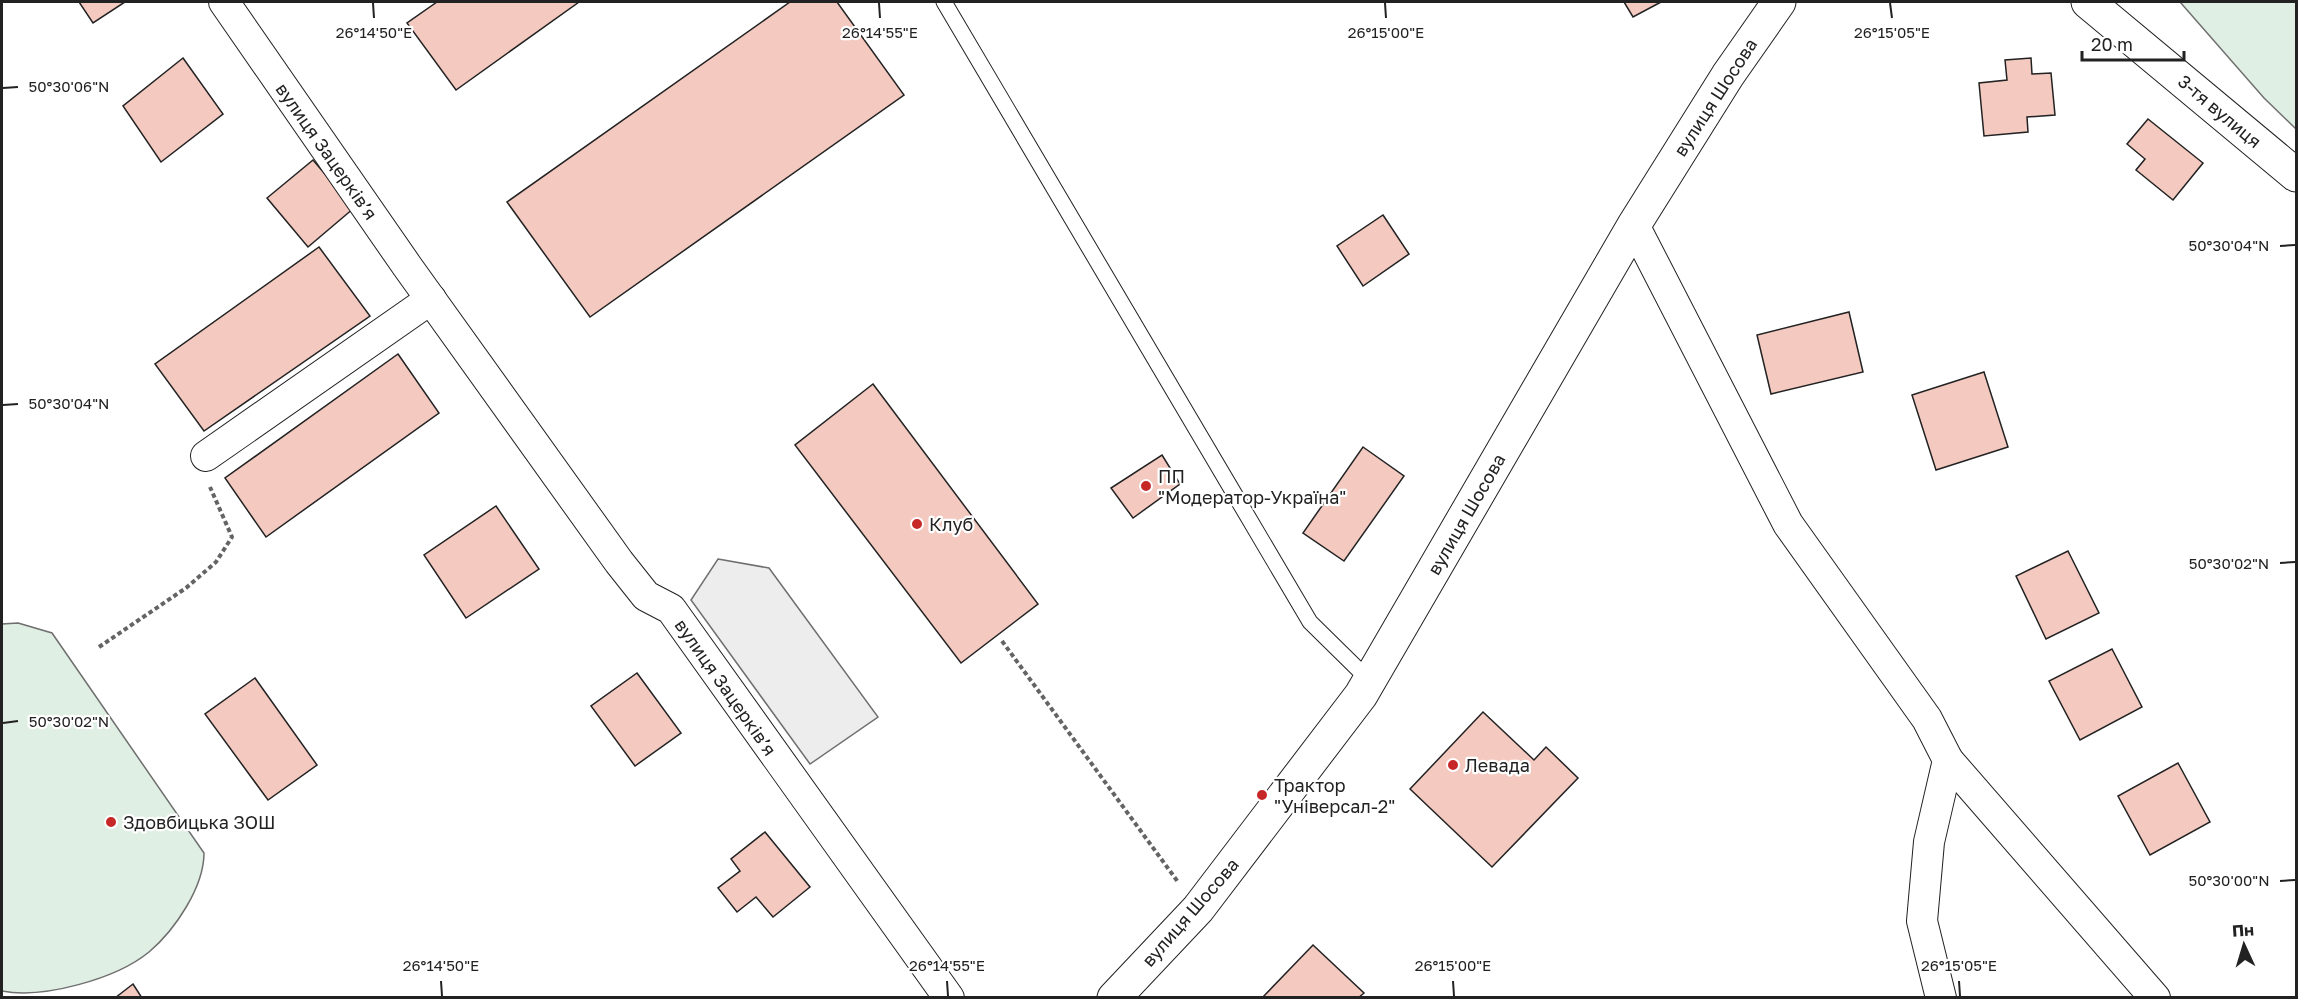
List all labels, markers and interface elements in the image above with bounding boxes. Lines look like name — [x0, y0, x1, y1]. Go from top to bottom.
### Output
text: 26°14'50"E — [336, 23, 412, 41]
text: 26°14'55"E — [842, 23, 918, 41]
text: 26°15'00"E — [1348, 23, 1424, 41]
text: 26°15'05"E — [1854, 23, 1930, 41]
scale bar — [2082, 24, 2184, 62]
text: 20 m — [2091, 33, 2133, 55]
street label: вулиця Шосова — [1669, 34, 1761, 160]
street label: 3-тя вулиця — [2174, 70, 2266, 152]
text: 50°30'06"N — [29, 77, 109, 95]
street label: вулиця Зацерківʼя — [272, 78, 382, 224]
text: 50°30'04"N — [2189, 236, 2269, 254]
text: 50°30'04"N — [29, 394, 109, 412]
street label: вулиця Шосова — [1422, 449, 1510, 579]
place label: ПП "Модератор-Україна" — [1158, 465, 1346, 508]
marker: ПП "Модератор-Україна" — [1139, 479, 1153, 493]
place label: Клуб — [929, 513, 973, 535]
marker: Клуб — [910, 517, 924, 531]
text: 50°30'02"N — [2189, 554, 2269, 572]
street label: вулиця Зацерківʼя — [671, 614, 781, 760]
text: 50°30'02"N — [29, 712, 109, 730]
place label: Левада — [1465, 754, 1530, 776]
marker: Левада — [1446, 758, 1460, 772]
place label: Трактор "Універсал-2" — [1274, 774, 1395, 817]
marker: Трактор "Універсал-2" — [1255, 788, 1269, 802]
place label: Здовбицька ЗОШ — [123, 811, 275, 833]
marker: Здовбицька ЗОШ — [104, 815, 118, 829]
street label: вулиця Шосова — [1137, 853, 1243, 971]
text: 50°30'00"N — [2188, 871, 2270, 889]
north arrow — [2214, 915, 2274, 975]
text: Пн — [2231, 919, 2255, 941]
text: 26°14'50"E — [403, 956, 479, 974]
text: 26°14'55"E — [909, 956, 985, 974]
text: 26°15'00"E — [1415, 956, 1491, 974]
text: 26°15'05"E — [1921, 956, 1997, 974]

